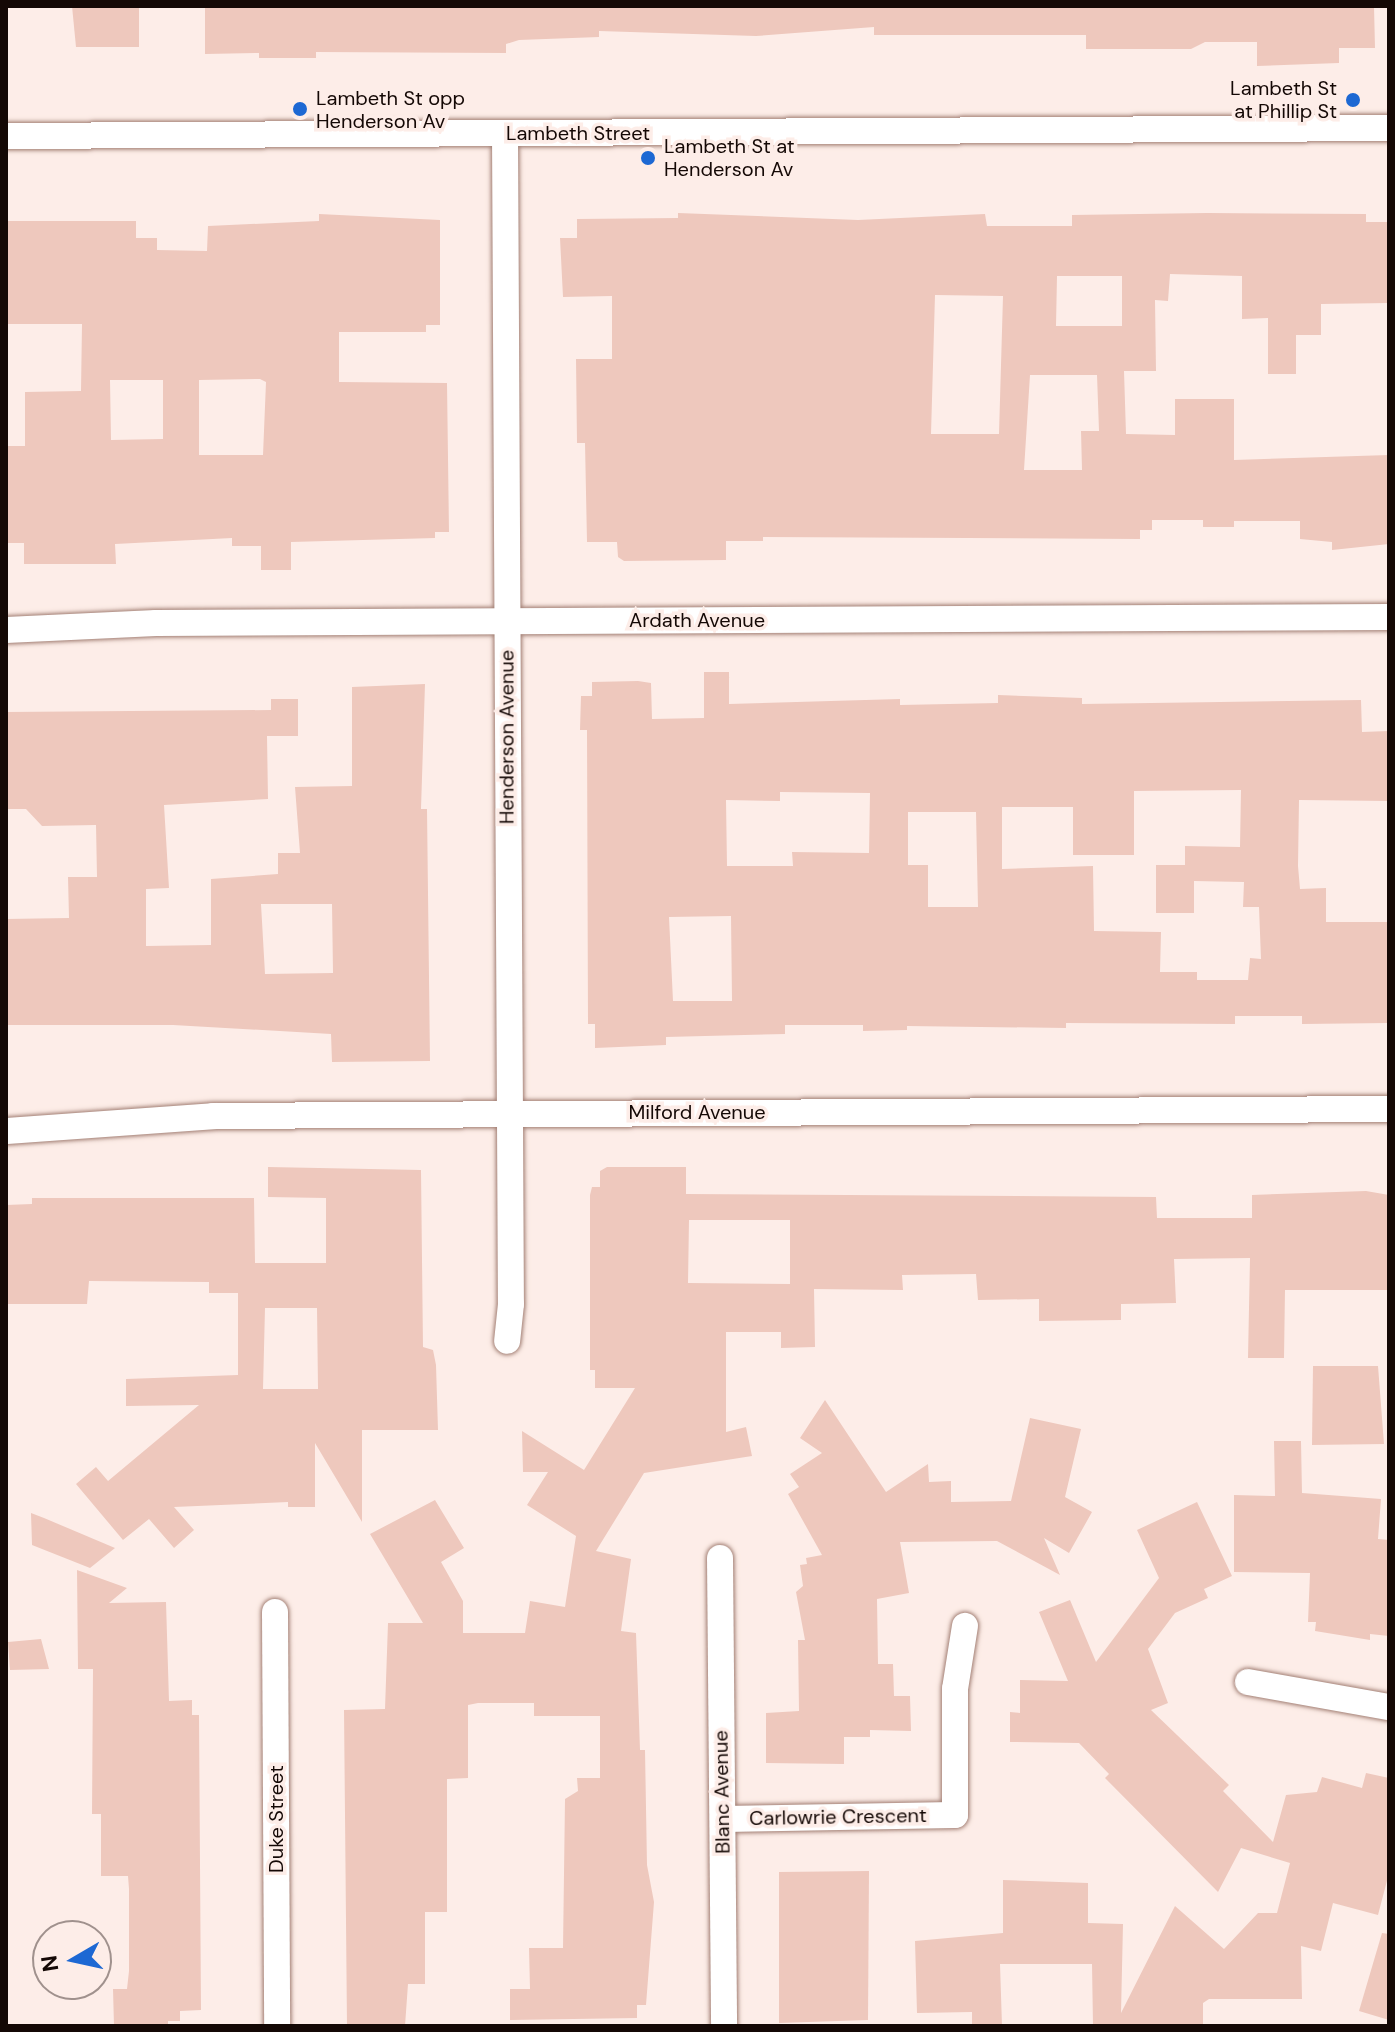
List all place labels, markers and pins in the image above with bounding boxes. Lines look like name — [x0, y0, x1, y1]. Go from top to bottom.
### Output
place label: Lambeth St at Phillip St — [1230, 76, 1337, 123]
place label: Lambeth St opp Henderson Av — [316, 86, 465, 133]
marker: Lambeth St at Phillip St — [1344, 91, 1362, 109]
marker: Lambeth St opp Henderson Av — [291, 100, 309, 118]
place label: Lambeth St at Henderson Av — [664, 134, 795, 181]
marker: Lambeth St at Henderson Av — [639, 149, 657, 167]

